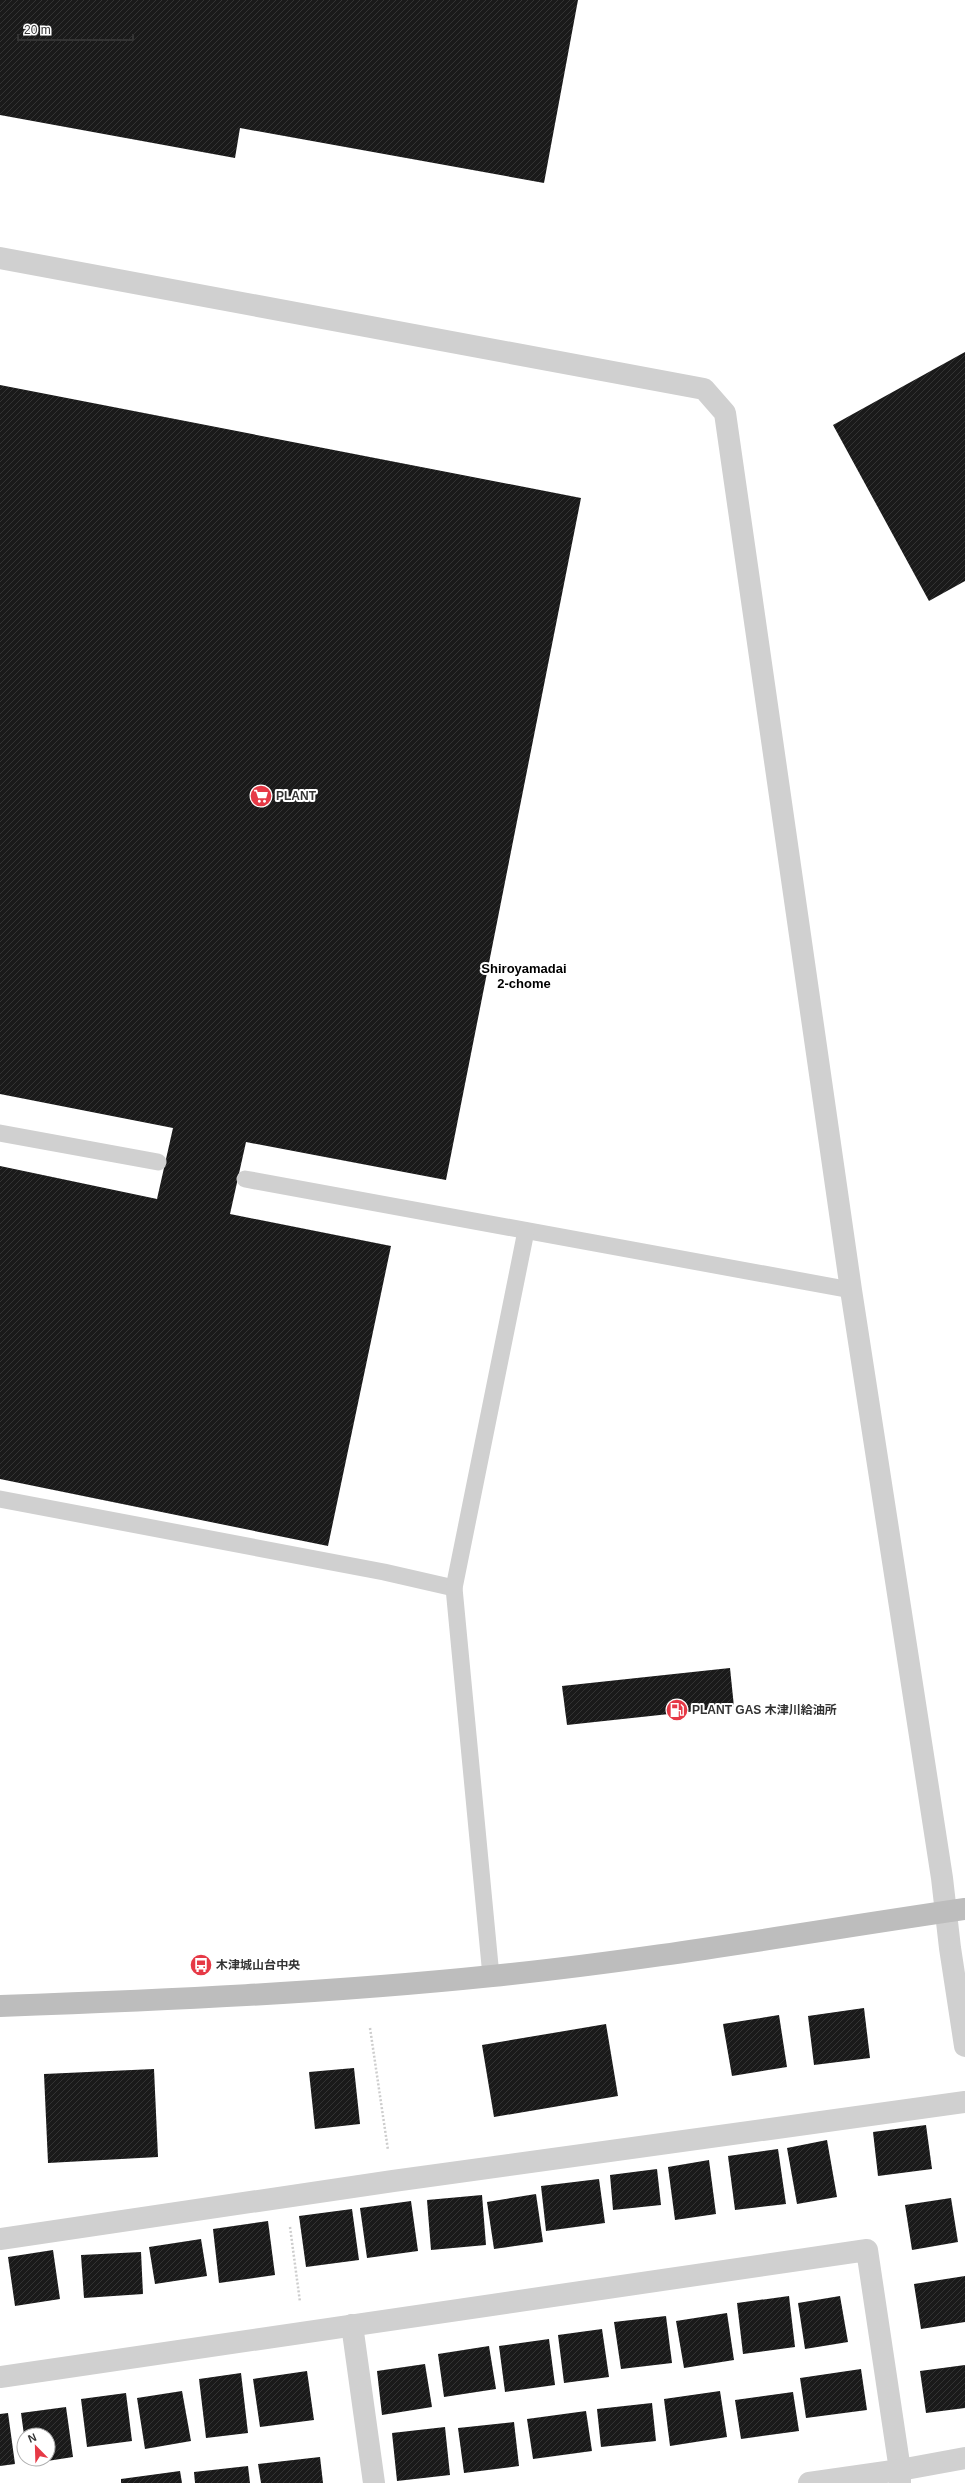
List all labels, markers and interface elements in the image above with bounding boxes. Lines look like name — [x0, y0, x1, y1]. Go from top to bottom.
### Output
scale bar — [18, 16, 133, 42]
text: 20 m — [24, 23, 51, 37]
supermarket icon: PLANT — [248, 783, 274, 809]
place label: PLANT — [276, 789, 317, 803]
district label: Shiroyamadai 2-chome — [481, 961, 567, 991]
fuel station icon: PLANT GAS 木津川給油所 — [664, 1697, 690, 1723]
place label: PLANT GAS 木津川給油所 — [692, 1703, 837, 1717]
bus stop icon: 木津城山台中央 — [188, 1952, 214, 1978]
place label: 木津城山台中央 — [216, 1958, 300, 1972]
north arrow — [16, 2427, 56, 2467]
text: N — [26, 2431, 38, 2445]

